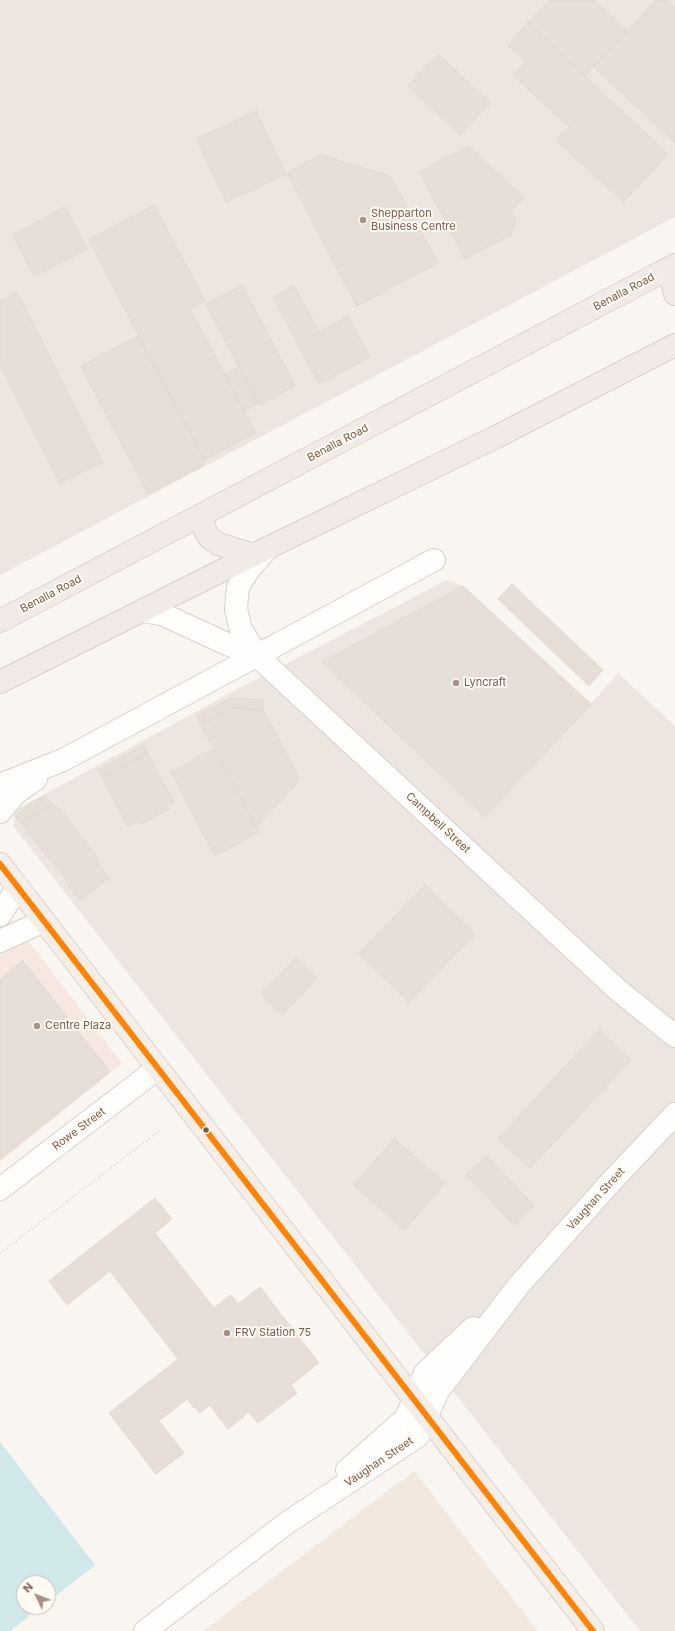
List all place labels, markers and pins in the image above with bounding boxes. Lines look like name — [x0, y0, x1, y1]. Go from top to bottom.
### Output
place label: Shepparton Business Centre — [371, 207, 456, 233]
marker: Shepparton Business Centre — [358, 215, 368, 225]
place label: Lyncraft — [464, 676, 506, 690]
marker: Lyncraft — [451, 678, 461, 688]
place label: Centre Plaza — [45, 1019, 111, 1033]
marker: Centre Plaza — [32, 1021, 42, 1031]
unlabelled marker — [201, 1125, 211, 1135]
place label: FRV Station 75 — [235, 1326, 311, 1340]
marker: FRV Station 75 — [222, 1328, 232, 1338]

